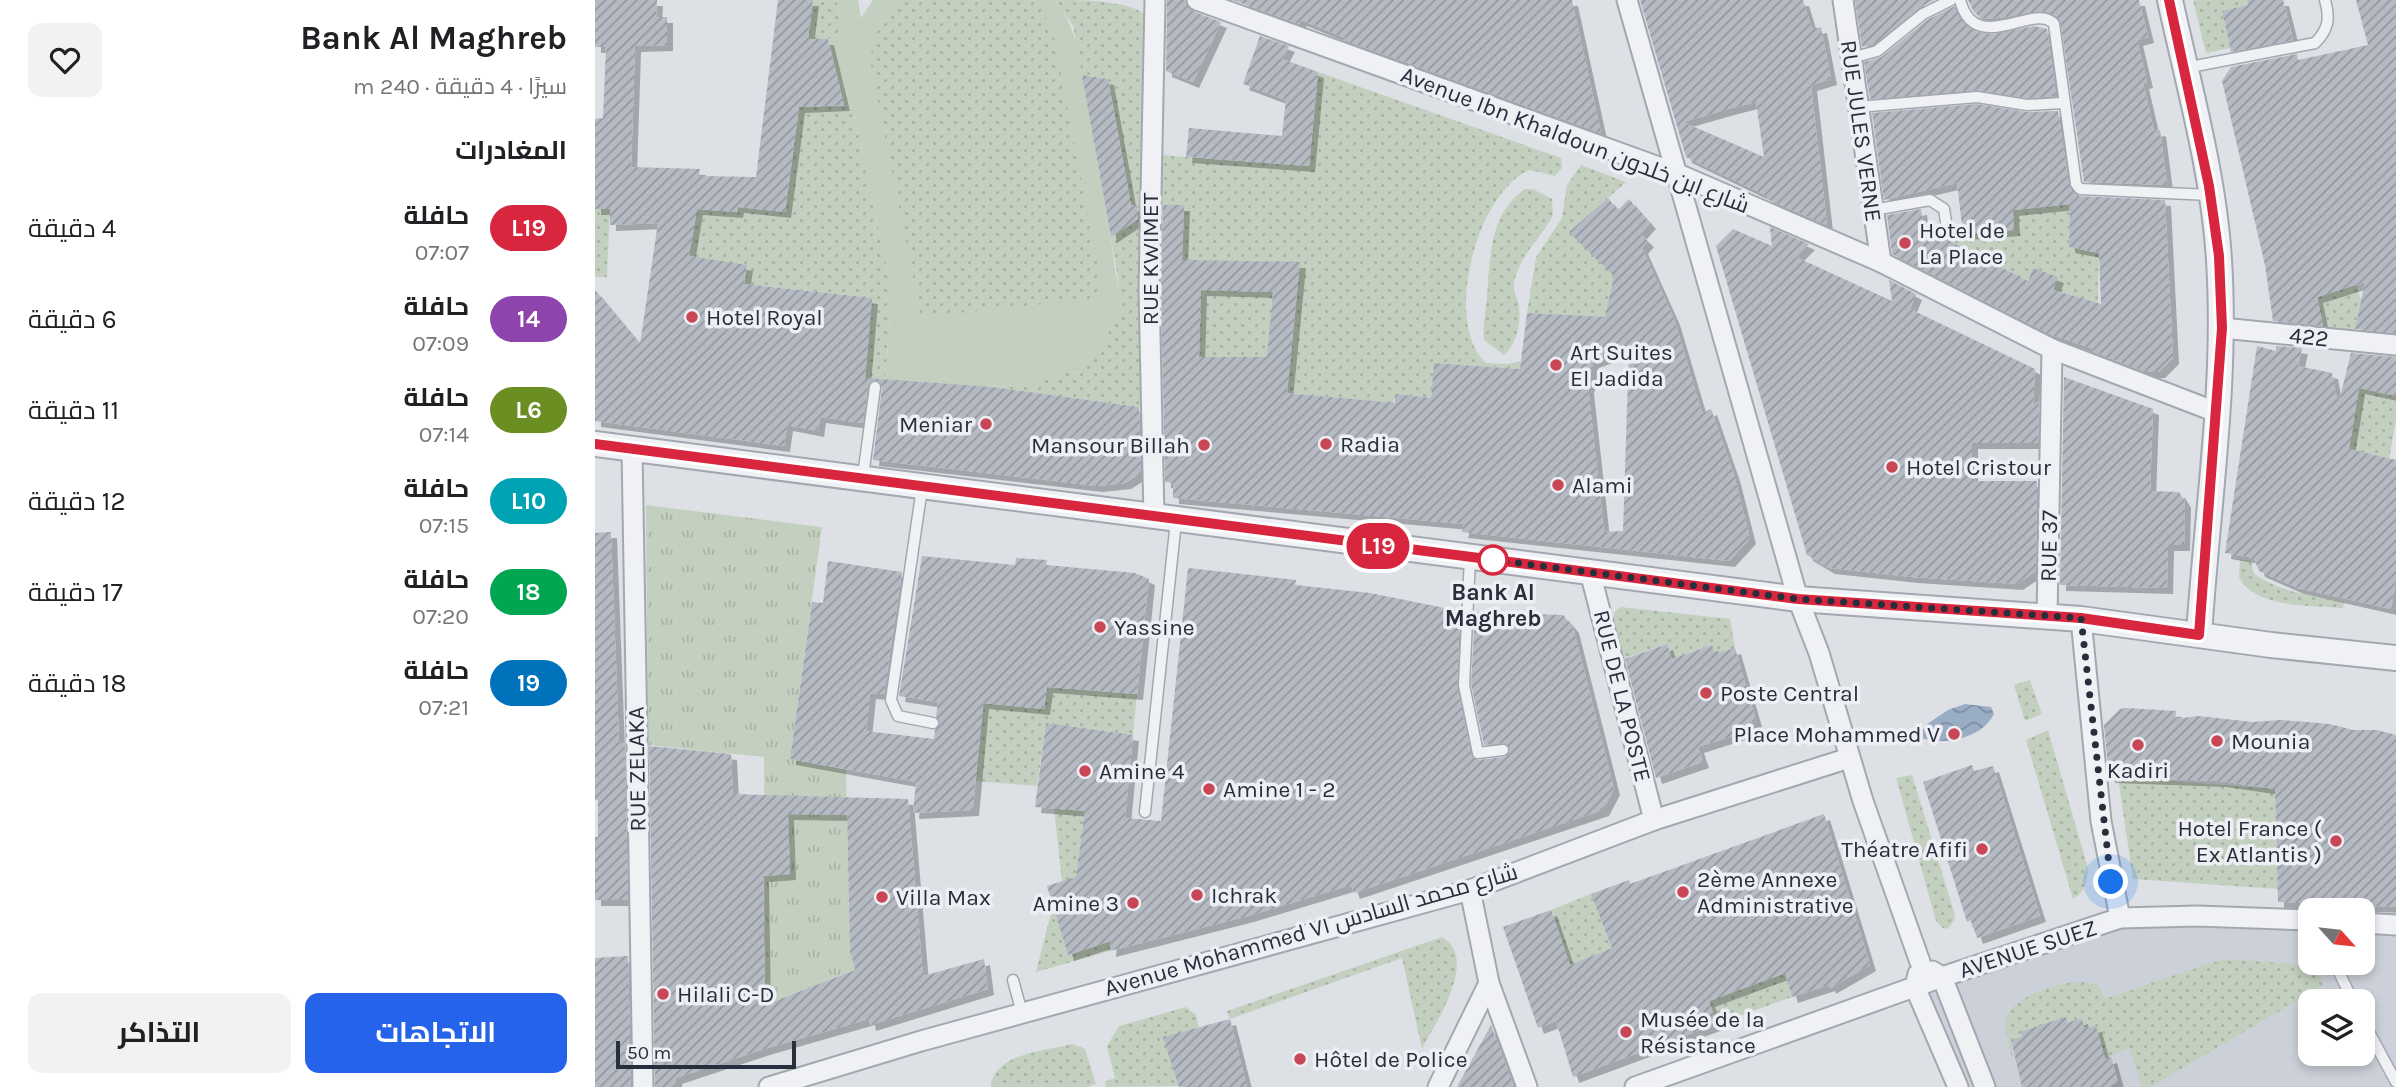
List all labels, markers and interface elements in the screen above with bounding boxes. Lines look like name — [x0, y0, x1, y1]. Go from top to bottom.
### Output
text: Bank Al Maghreb — [300, 19, 567, 57]
button: heart — [28, 23, 102, 97]
street label: RUE JULES VERNE — [1835, 38, 1887, 224]
street label: Avenue Ibn Khaldoun شارع ابن خلدون — [1396, 61, 1753, 221]
text: سيرًا · 4 دقيقة · 240 m — [353, 73, 567, 100]
text: المغادرات — [455, 135, 567, 166]
street label: RUE KWIMET — [1137, 192, 1164, 325]
text: حافلة — [404, 200, 469, 231]
text: 4 دقيقة — [28, 213, 116, 244]
text: L19 — [511, 214, 546, 242]
place label: Hotel de La Place — [1919, 217, 2005, 270]
marker: Hotel de La Place — [1897, 235, 1913, 251]
text: 07:07 — [415, 239, 469, 266]
text: حافلة — [404, 291, 469, 322]
text: 6 دقيقة — [28, 304, 117, 335]
place label: Hotel Royal — [706, 304, 823, 331]
text: 14 — [517, 305, 540, 333]
marker: Hotel Royal — [684, 309, 700, 325]
street label: 422 — [2288, 322, 2330, 352]
text: 07:09 — [412, 330, 469, 357]
place label: Art Suites El Jadida — [1570, 339, 1673, 392]
marker: Art Suites El Jadida — [1548, 357, 1564, 373]
text: حافلة — [404, 382, 469, 413]
text: 11 دقيقة — [28, 395, 119, 426]
text: L6 — [515, 396, 542, 424]
place label: Meniar — [899, 411, 973, 438]
marker: Meniar — [978, 416, 994, 432]
text: 07:14 — [419, 421, 469, 448]
place label: Radia — [1340, 431, 1400, 458]
place label: Mansour Billah — [1031, 432, 1190, 459]
marker: Radia — [1318, 436, 1334, 452]
marker: Mansour Billah — [1196, 437, 1212, 453]
place label: Hotel Cristour — [1906, 454, 2052, 481]
marker: Hotel Cristour — [1884, 459, 1900, 475]
place label: Alami — [1572, 472, 1633, 499]
text: حافلة — [404, 473, 469, 504]
marker: Alami — [1550, 477, 1566, 493]
text: 12 دقيقة — [28, 486, 125, 517]
text: L10 — [511, 487, 546, 515]
street label: RUE 37 — [2035, 510, 2063, 582]
text: 07:15 — [419, 512, 469, 539]
line badge: L19 — [1338, 523, 1418, 569]
text: L19 — [1360, 532, 1396, 560]
marker: Bank Al Maghreb — [1478, 545, 1508, 575]
text: حافلة — [404, 564, 469, 595]
text: 17 دقيقة — [28, 577, 123, 608]
text: 18 — [516, 578, 541, 606]
place label: Bank Al Maghreb — [1445, 579, 1541, 632]
text: 07:20 — [412, 603, 469, 630]
street label: RUE DE LA POSTE — [1588, 607, 1656, 785]
place label: Yassine — [1114, 614, 1195, 641]
marker: Yassine — [1092, 619, 1108, 635]
text: حافلة — [404, 655, 469, 686]
text: 18 دقيقة — [28, 668, 126, 699]
text: 19 — [517, 669, 540, 697]
place label: Poste Central — [1720, 680, 1859, 707]
marker: Poste Central — [1698, 685, 1714, 701]
text: 07:21 — [418, 694, 469, 721]
street label: RUE ZELAKA — [622, 706, 652, 832]
place label: Place Mohammed V — [1734, 721, 1940, 748]
marker: Place Mohammed V — [1946, 726, 1962, 742]
place label: Mounia — [2231, 728, 2310, 755]
marker: Mounia — [2209, 733, 2225, 749]
marker: Kadiri — [2130, 737, 2146, 753]
place label: Kadiri — [2107, 757, 2169, 784]
place label: Amine 4 — [1099, 758, 1185, 785]
marker: Amine 4 — [1077, 763, 1093, 779]
place label: Amine 1 - 2 — [1223, 776, 1336, 803]
marker: Amine 1 - 2 — [1201, 781, 1217, 797]
place label: Hotel France ( Ex Atlantis ) — [2177, 815, 2322, 868]
marker: Hotel France ( Ex Atlantis ) — [2328, 833, 2344, 849]
place label: Théatre Afifi — [1841, 836, 1968, 863]
marker: Théatre Afifi — [1974, 841, 1990, 857]
street label: Avenue Mohammed VI شارع محمد السادس — [1101, 858, 1521, 1004]
your location — [2093, 864, 2128, 899]
place label: 2ème Annexe Administrative — [1697, 866, 1854, 919]
place label: Ichrak — [1211, 882, 1277, 909]
place label: Villa Max — [896, 884, 991, 911]
marker: 2ème Annexe Administrative — [1675, 884, 1691, 900]
marker: Ichrak — [1189, 887, 1205, 903]
marker: Villa Max — [874, 889, 890, 905]
place label: Amine 3 — [1033, 890, 1119, 917]
marker: Amine 3 — [1125, 895, 1141, 911]
north arrow — [2298, 898, 2375, 975]
map controls — [2298, 898, 2375, 1066]
street label: AVENUE SUEZ — [1956, 914, 2100, 984]
place label: Hilali C-D — [677, 981, 774, 1008]
marker: Hilali C-D — [655, 986, 671, 1002]
button: layers — [2298, 989, 2375, 1066]
button: التذاكر — [28, 993, 291, 1073]
button: الاتجاهات — [305, 993, 567, 1073]
place label: Musée de la Résistance — [1640, 1006, 1765, 1059]
marker: Musée de la Résistance — [1618, 1024, 1634, 1040]
scale bar — [616, 1038, 796, 1070]
text: 50 m — [627, 1042, 671, 1064]
place label: Hôtel de Police — [1314, 1046, 1467, 1073]
marker: Hôtel de Police — [1292, 1051, 1308, 1067]

